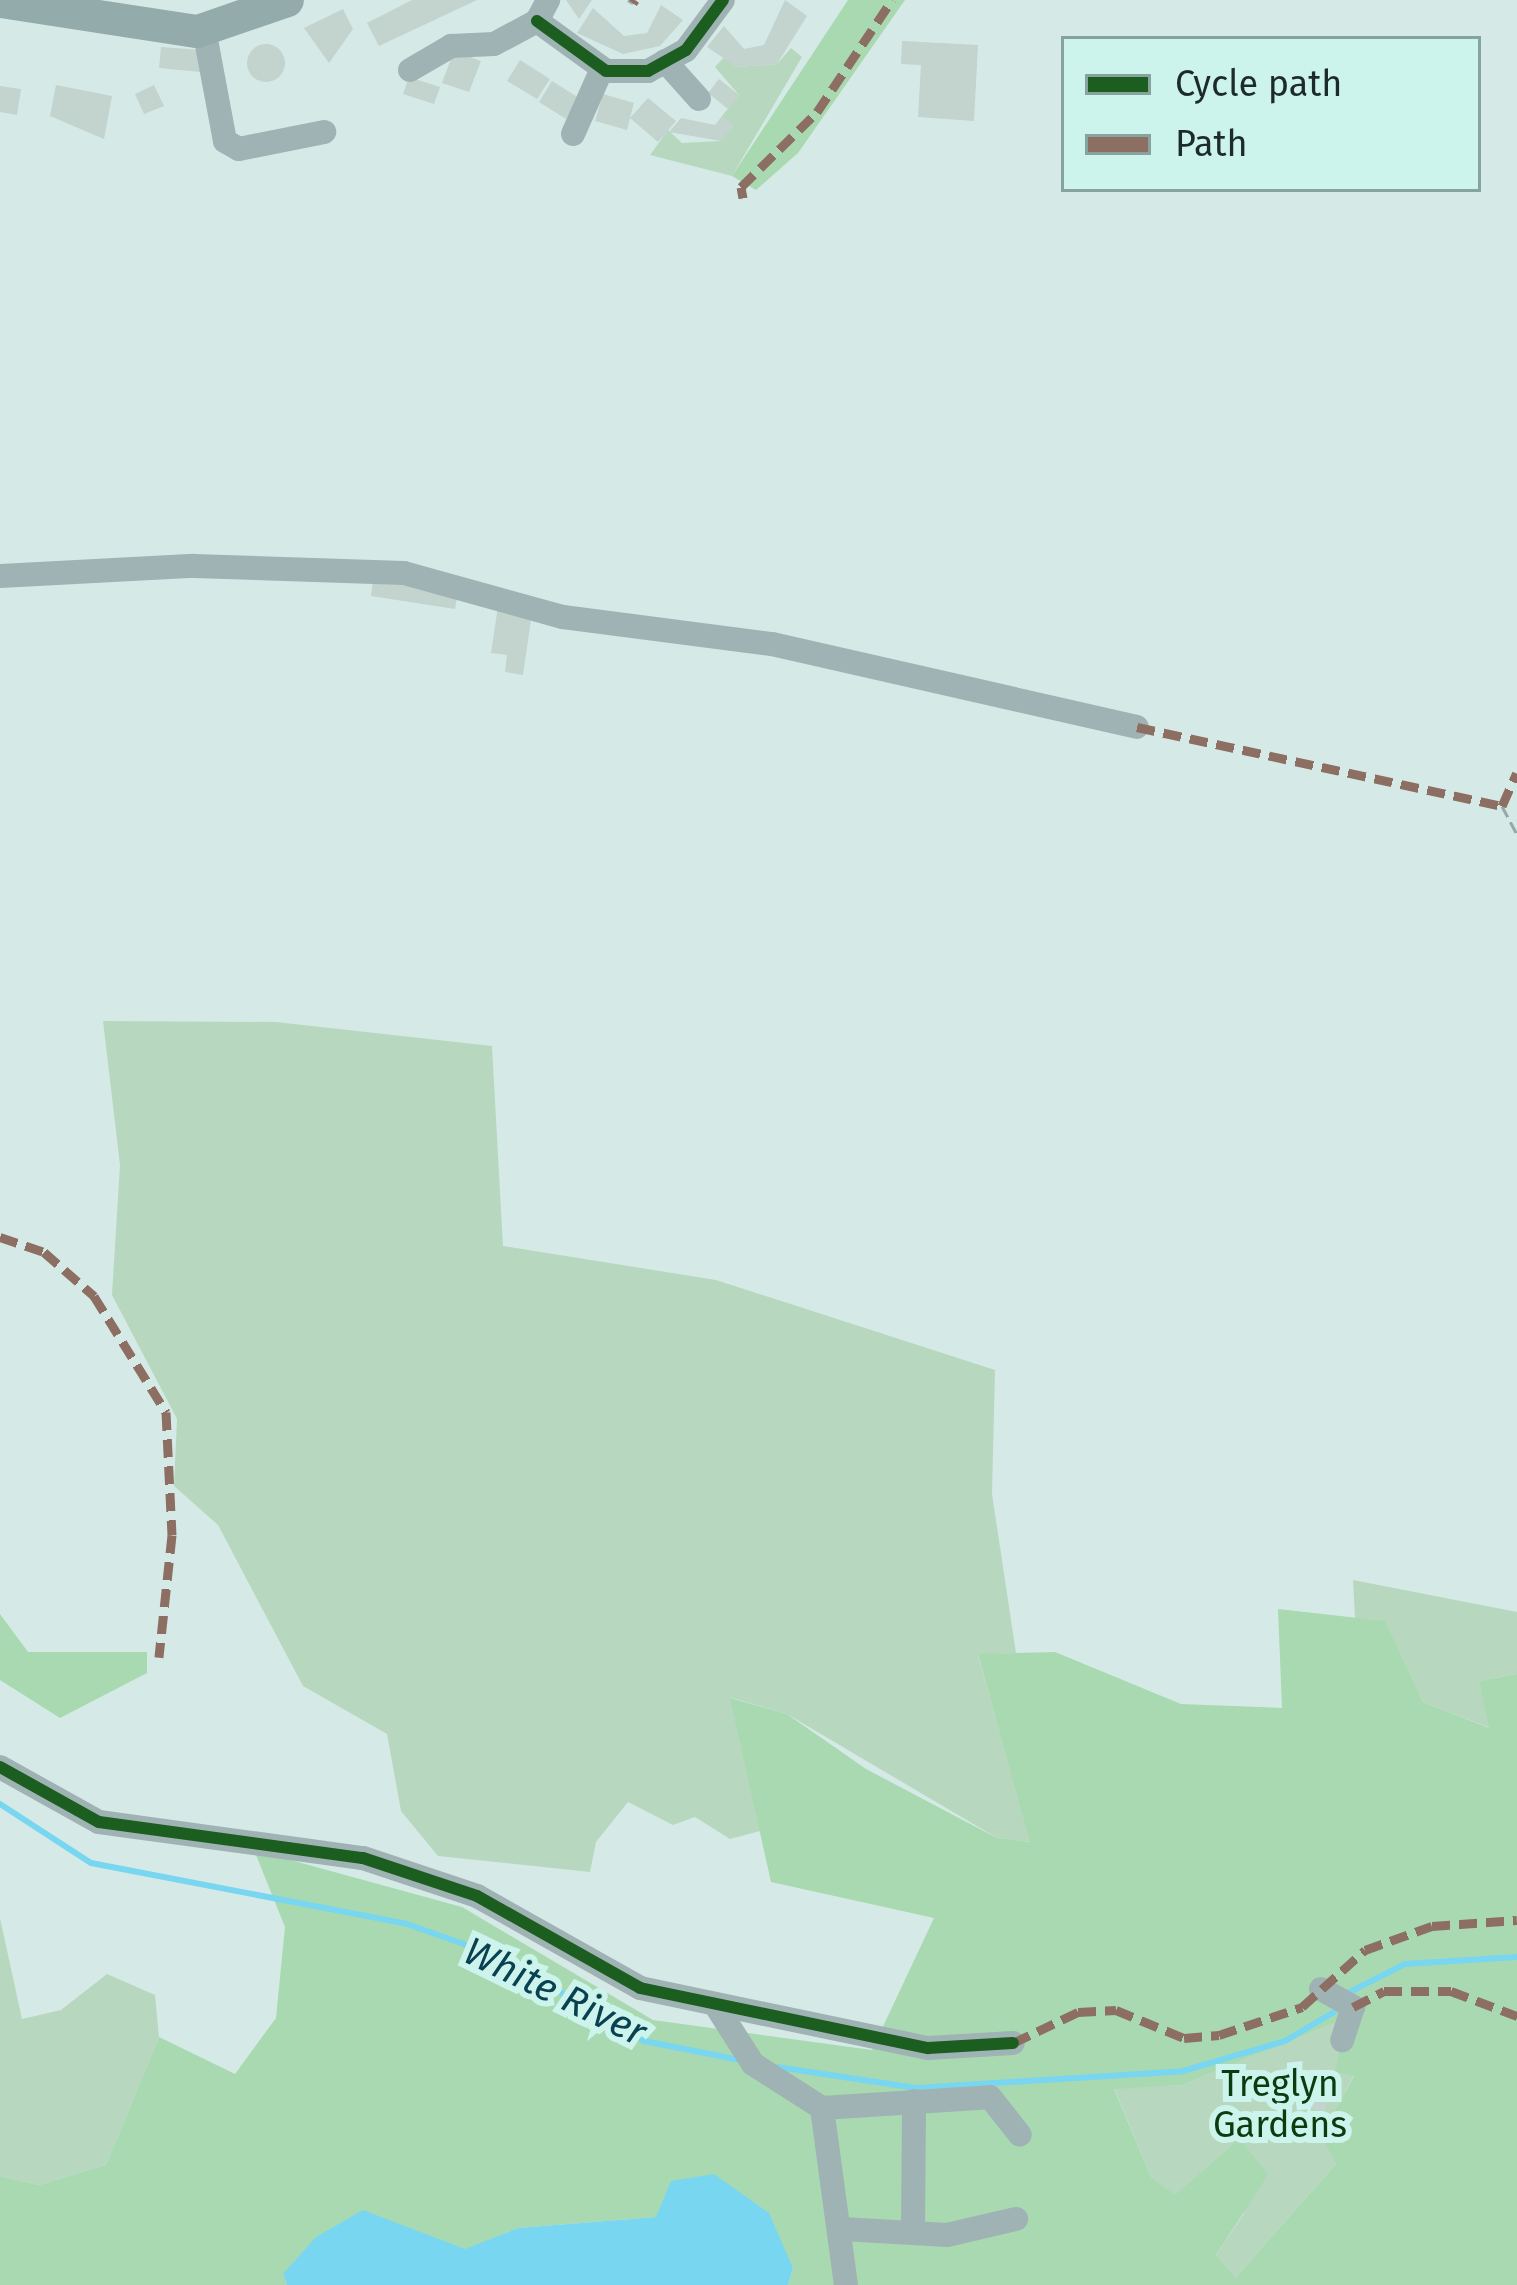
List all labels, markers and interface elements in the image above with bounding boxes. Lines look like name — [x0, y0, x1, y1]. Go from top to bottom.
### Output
legend — [1061, 36, 1481, 192]
text: Cycle path — [1175, 62, 1342, 106]
text: Path — [1175, 122, 1248, 166]
water label: White River — [456, 1928, 654, 2056]
park label: Treglyn Gardens — [1213, 2062, 1347, 2147]

